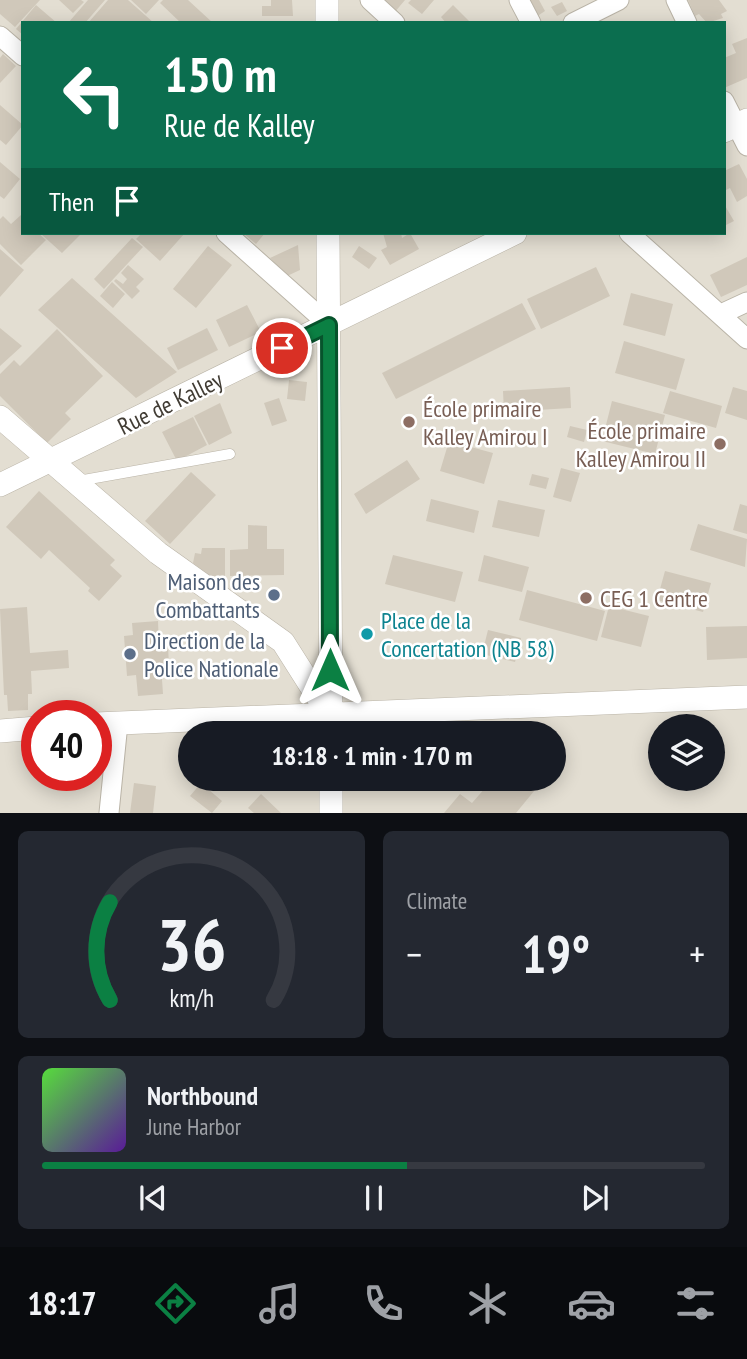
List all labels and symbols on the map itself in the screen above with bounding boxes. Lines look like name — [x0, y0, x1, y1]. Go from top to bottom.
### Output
pin — [252, 318, 312, 378]
street label: Rue de Kalley — [112, 364, 228, 442]
place label: École primaire Kalley Amirou I — [423, 393, 548, 452]
marker: École primaire Kalley Amirou I — [401, 414, 417, 430]
place label: École primaire Kalley Amirou II — [576, 415, 706, 474]
marker: École primaire Kalley Amirou II — [712, 436, 728, 452]
place label: Maison des Combattants — [156, 566, 260, 625]
place label: CEG 1 Centre — [600, 583, 708, 614]
marker: Maison des Combattants — [266, 587, 282, 603]
marker: CEG 1 Centre — [578, 590, 594, 606]
place label: Place de la Concertation (NB 58) — [381, 605, 554, 664]
place label: Direction de la Police Nationale — [144, 625, 279, 684]
marker: Place de la Concertation (NB 58) — [359, 626, 375, 642]
position arrow — [293, 633, 367, 707]
marker: Direction de la Police Nationale — [122, 646, 138, 662]
speed limit sign: 40 — [21, 700, 112, 791]

